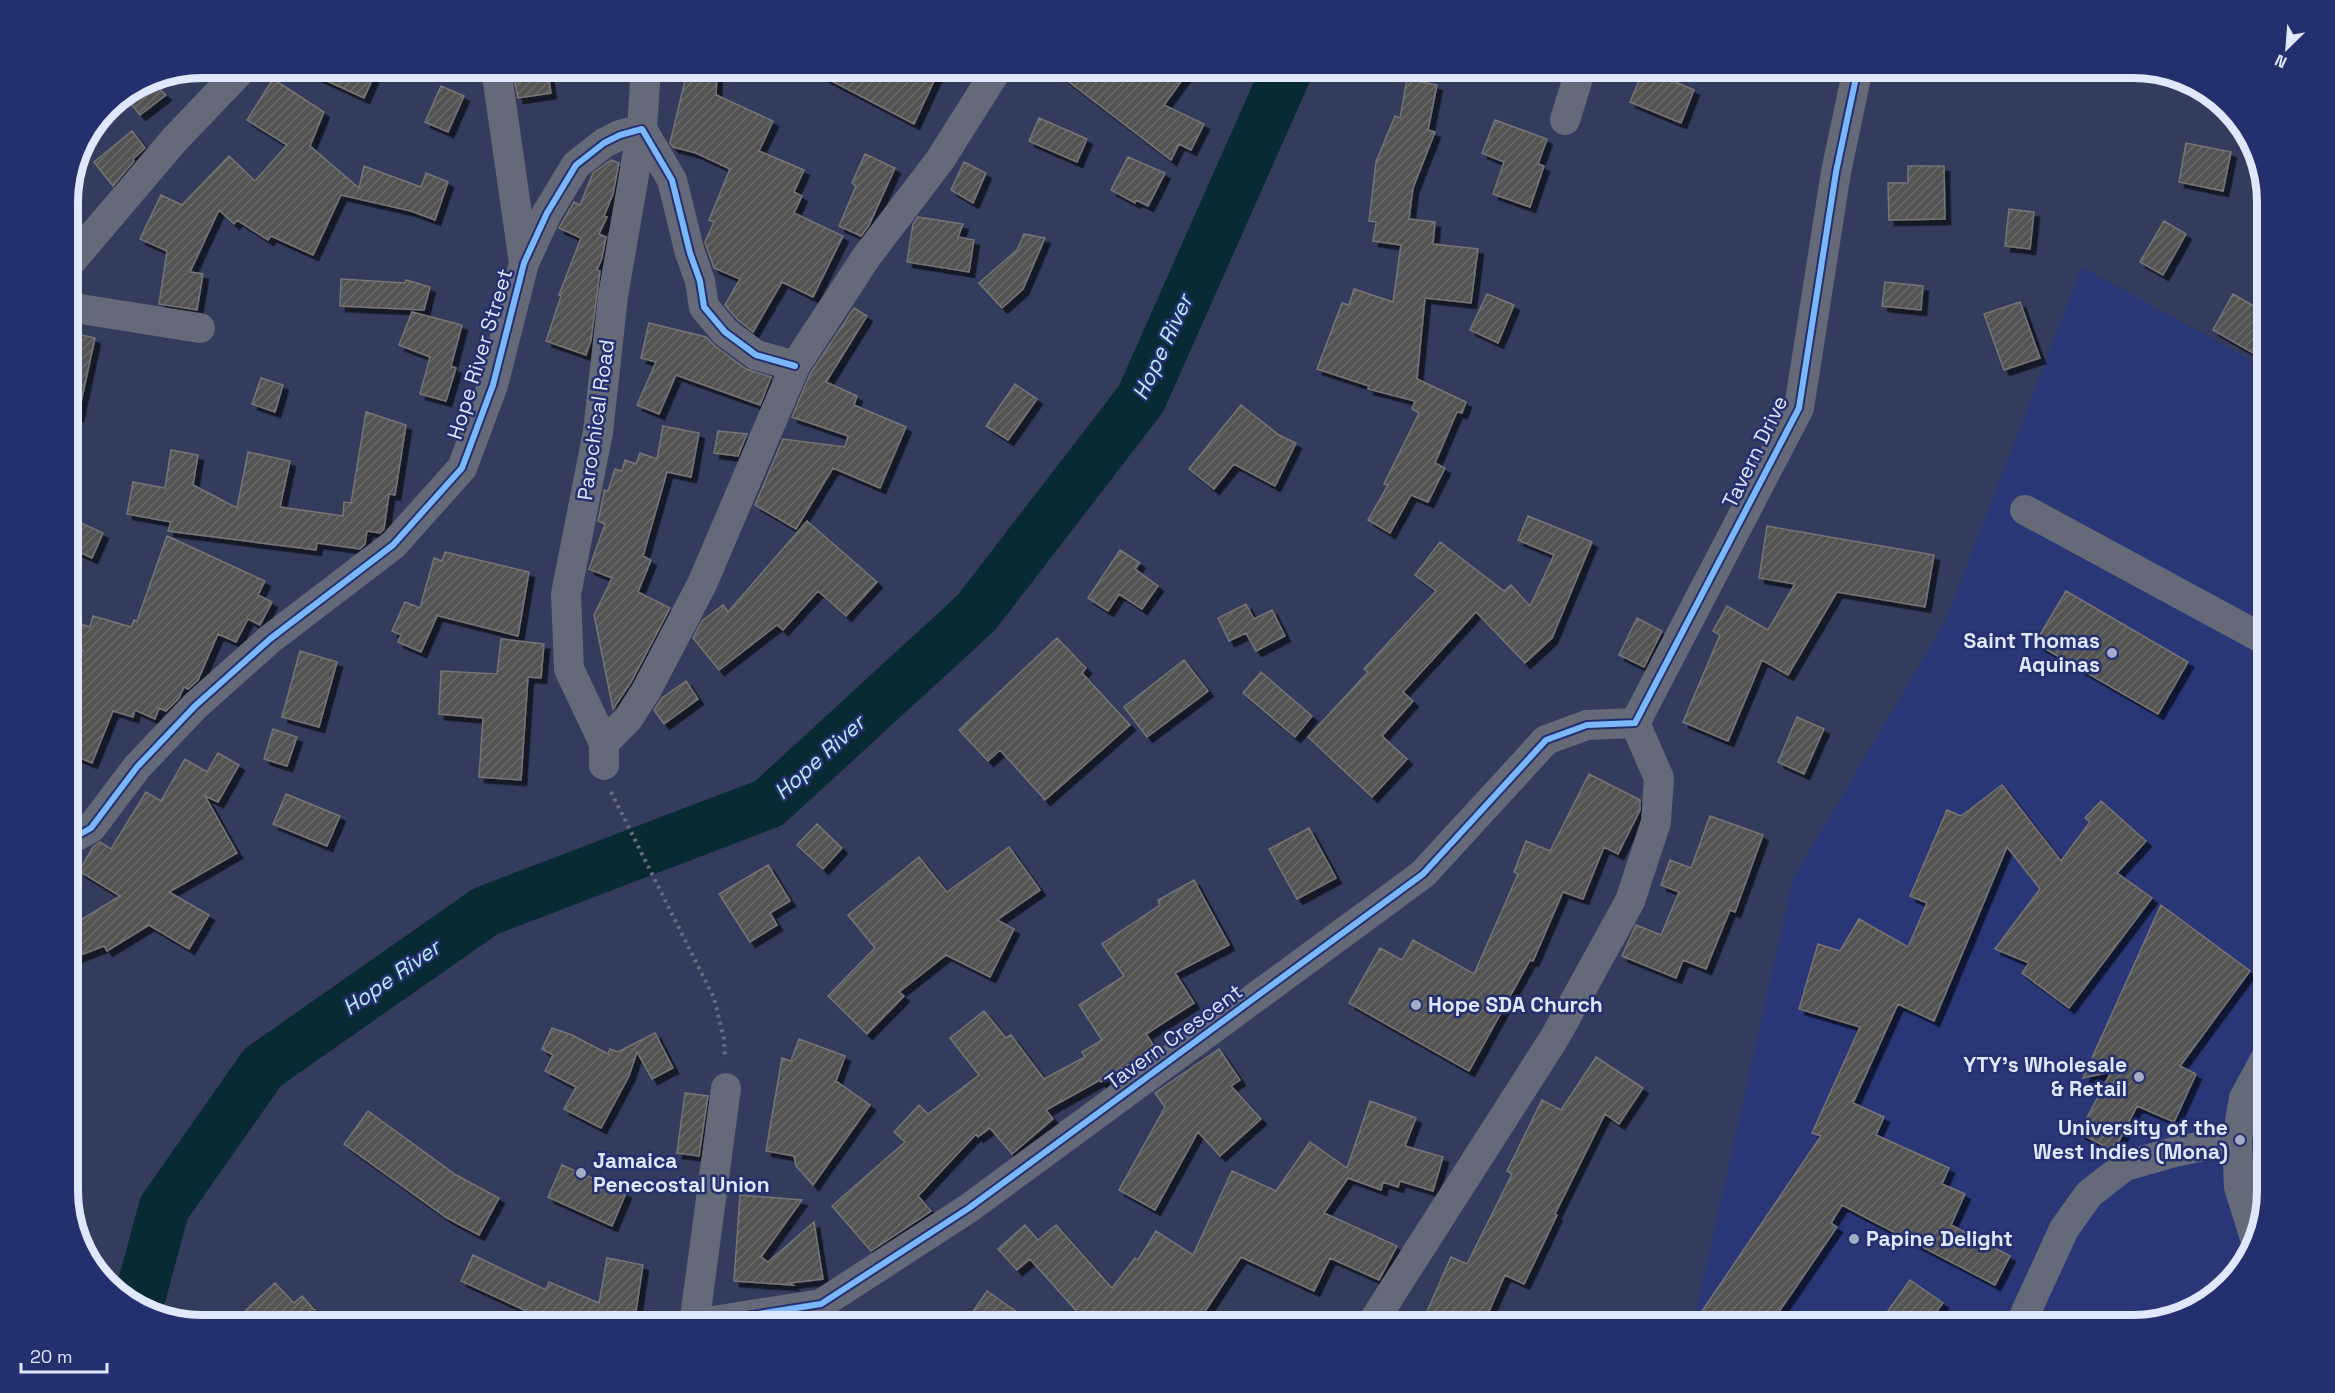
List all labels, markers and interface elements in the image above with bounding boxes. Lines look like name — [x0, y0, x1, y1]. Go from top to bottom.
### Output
north arrow — [2257, 18, 2317, 78]
text: N — [2272, 49, 2290, 73]
street label: Hope River Street — [441, 265, 518, 443]
water label: Hope River — [1125, 287, 1200, 404]
street label: Parochical Road — [571, 338, 620, 502]
street label: Tavern Drive — [1716, 391, 1793, 512]
place label: Saint Thomas Aquinas — [1964, 627, 2100, 678]
marker: Saint Thomas Aquinas — [2105, 646, 2119, 660]
water label: Hope River — [768, 707, 872, 805]
water label: Hope River — [337, 932, 447, 1021]
street label: Tavern Crescent — [1100, 978, 1248, 1096]
place label: Hope SDA Church — [1428, 991, 1603, 1018]
marker: Hope SDA Church — [1409, 998, 1423, 1012]
place label: YTY's Wholesale & Retail — [1963, 1051, 2127, 1102]
marker: YTY's Wholesale & Retail — [2132, 1070, 2146, 1084]
place label: University of the West Indies (Mona) — [2033, 1114, 2228, 1165]
marker: University of the West Indies (Mona) — [2233, 1133, 2247, 1147]
place label: Jamaica Penecostal Union — [593, 1147, 770, 1198]
marker: Jamaica Penecostal Union — [574, 1166, 588, 1180]
place label: Papine Delight — [1866, 1225, 2013, 1252]
marker: Papine Delight — [1847, 1232, 1861, 1246]
scale bar — [21, 1336, 106, 1374]
text: 20 m — [30, 1345, 73, 1368]

